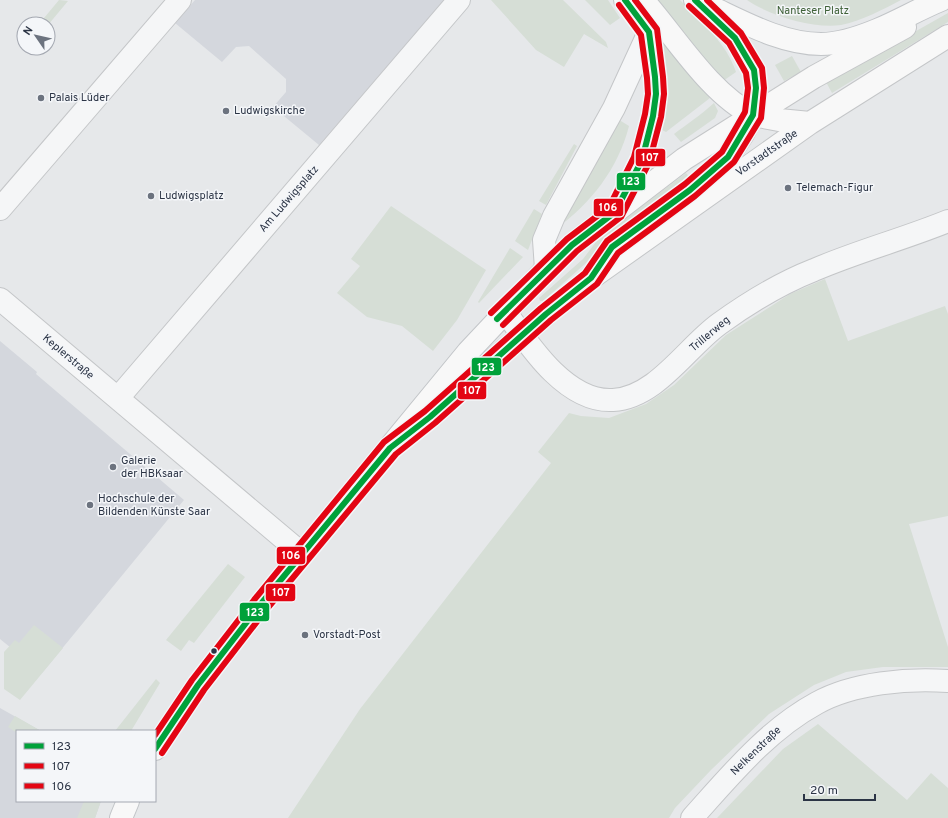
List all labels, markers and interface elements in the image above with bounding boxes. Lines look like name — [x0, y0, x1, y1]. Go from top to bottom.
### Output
park label: Nanteser Platz — [777, 4, 849, 18]
north arrow — [16, 16, 56, 56]
text: N — [21, 24, 37, 38]
place label: Palais Lüder — [49, 91, 110, 105]
marker: Palais Lüder — [36, 93, 46, 103]
place label: Ludwigskirche — [234, 104, 305, 118]
marker: Ludwigskirche — [221, 106, 231, 116]
street label: Vorstadtstraße — [733, 126, 801, 179]
line badge: 107 — [635, 148, 666, 167]
text: 107 — [641, 151, 659, 165]
street label: Am Ludwigsplatz — [256, 163, 322, 235]
line badge: 123 — [616, 172, 646, 191]
text: 123 — [622, 175, 640, 189]
place label: Telemach-Figur — [796, 181, 874, 195]
marker: Telemach-Figur — [783, 183, 793, 193]
place label: Ludwigsplatz — [159, 189, 224, 203]
marker: Ludwigsplatz — [146, 191, 156, 201]
line badge: 106 — [593, 198, 624, 217]
text: 106 — [599, 201, 617, 215]
street label: Trillerweg — [687, 313, 733, 355]
street label: Keplerstraße — [39, 331, 97, 383]
line badge: 123 — [471, 357, 502, 376]
text: 123 — [477, 361, 495, 375]
line badge: 107 — [457, 381, 487, 400]
text: 107 — [463, 384, 481, 398]
place label: Galerie der HBKsaar — [121, 454, 184, 481]
marker: Galerie der HBKsaar — [108, 462, 118, 472]
place label: Hochschule der Bildenden Künste Saar — [98, 492, 211, 519]
marker: Hochschule der Bildenden Künste Saar — [85, 500, 95, 510]
line badge: 106 — [276, 546, 306, 565]
text: 106 — [282, 549, 300, 563]
line badge: 107 — [265, 583, 296, 602]
text: 107 — [272, 586, 290, 600]
line badge: 123 — [239, 602, 270, 622]
text: 123 — [246, 606, 264, 620]
place label: Vorstadt-Post — [313, 628, 381, 642]
marker: Vorstadt-Post — [300, 630, 310, 640]
unlabelled marker — [209, 646, 219, 656]
street label: Nelkenstraße — [728, 723, 784, 779]
legend — [16, 730, 156, 802]
text: 123 — [52, 739, 71, 755]
text: 107 — [52, 759, 70, 775]
scale bar — [804, 776, 875, 802]
text: 106 — [52, 779, 71, 795]
text: 20 m — [810, 783, 838, 799]

